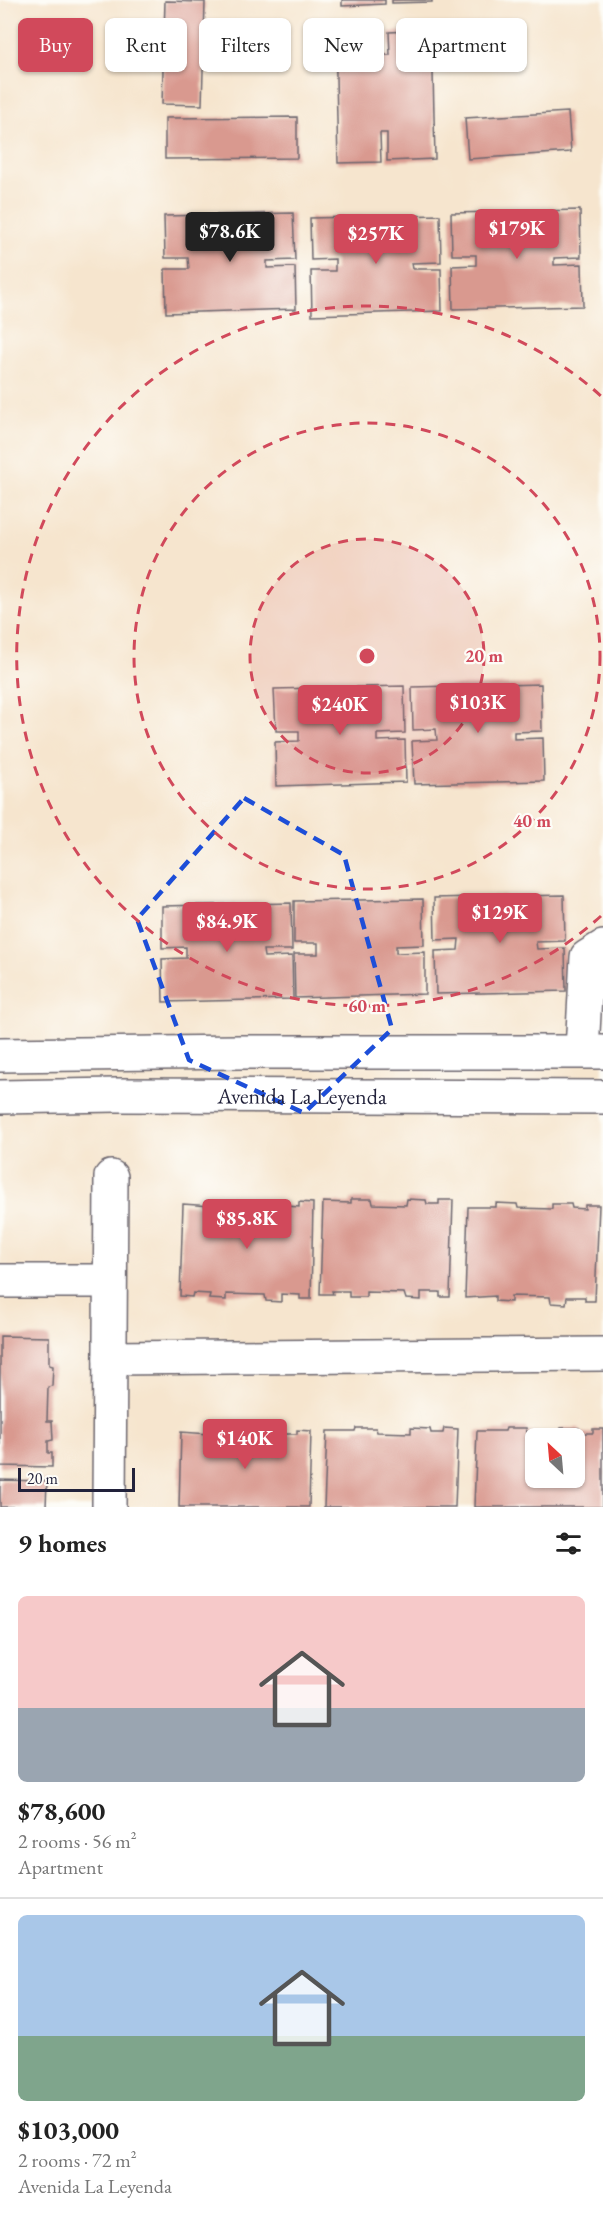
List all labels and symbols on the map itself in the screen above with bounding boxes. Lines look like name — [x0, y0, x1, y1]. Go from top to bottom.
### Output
pin: $179K — [475, 209, 559, 260]
pin: $78.6K — [181, 212, 279, 263]
pin: $257K — [334, 214, 418, 265]
text: 20 m — [465, 644, 503, 667]
centre of rings — [357, 646, 377, 666]
pin: $103K — [436, 683, 520, 734]
pin: $240K — [298, 685, 382, 736]
text: 40 m — [513, 809, 551, 832]
pin: $129K — [458, 893, 542, 944]
pin: $84.9K — [178, 902, 276, 953]
text: 60 m — [348, 994, 386, 1017]
street label: Avenida La Leyenda — [216, 1081, 387, 1111]
pin: $85.8K — [198, 1199, 296, 1250]
pin: $140K — [203, 1419, 287, 1470]
north arrow — [525, 1428, 585, 1488]
scale bar — [18, 1465, 135, 1492]

